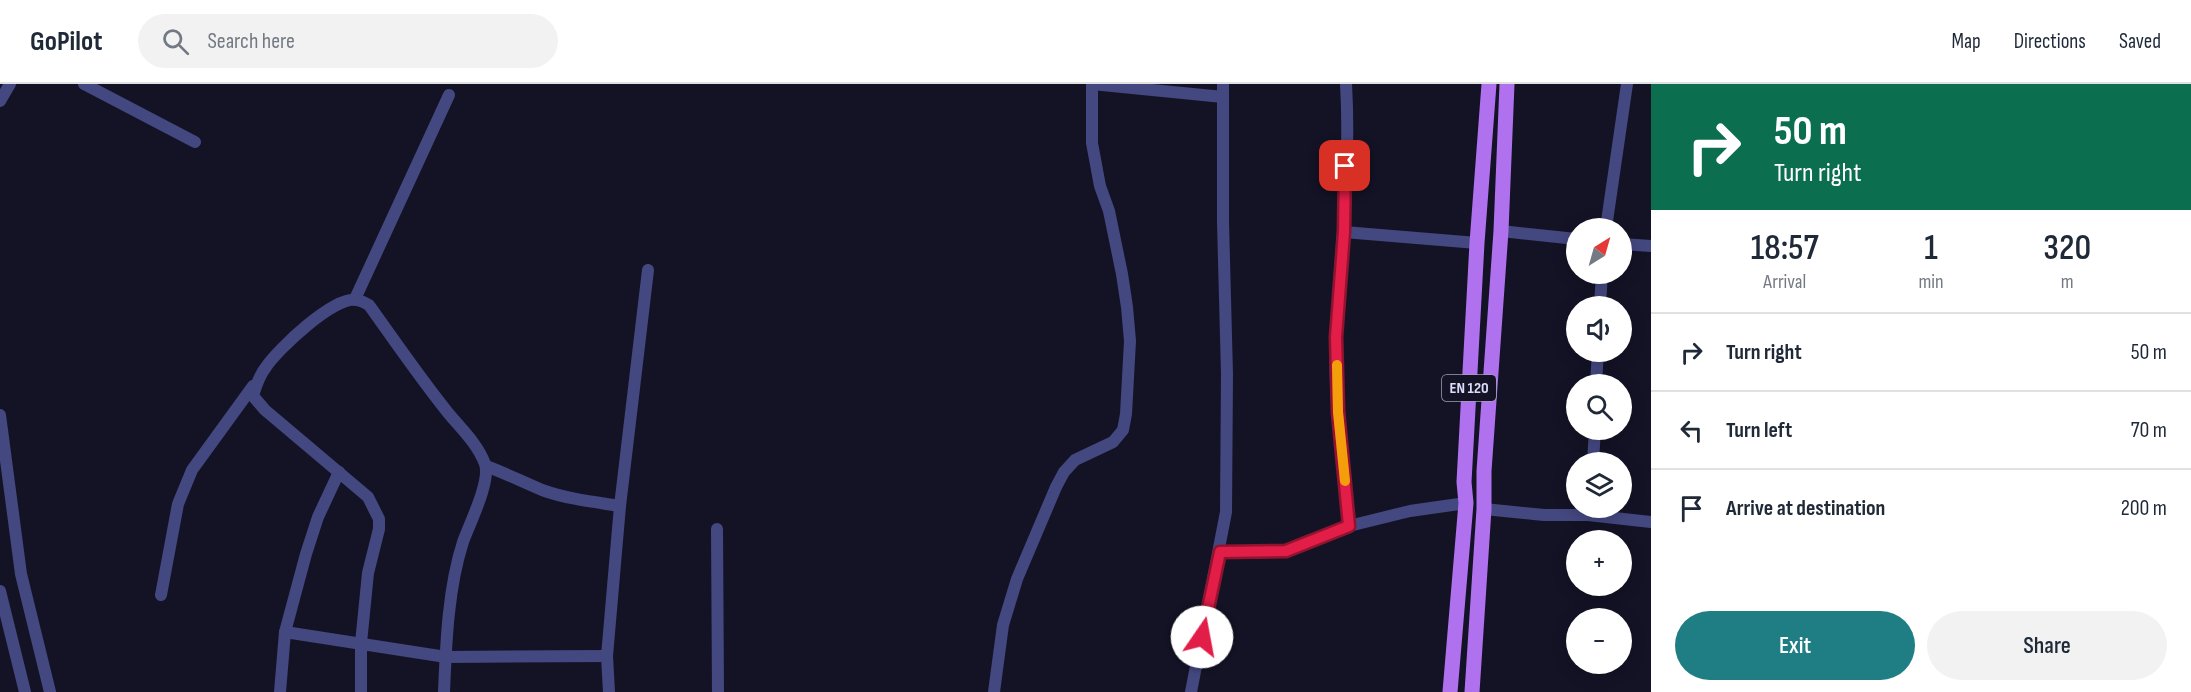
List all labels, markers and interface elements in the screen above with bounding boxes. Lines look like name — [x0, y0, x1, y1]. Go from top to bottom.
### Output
search box — [138, 14, 558, 68]
text: GoPilot — [30, 25, 102, 58]
icon: search — [159, 25, 192, 58]
text: Search here — [207, 28, 295, 55]
text: Map — [1951, 29, 1981, 54]
text: Directions — [2014, 29, 2086, 54]
text: Saved — [2119, 29, 2161, 54]
text: 50 m — [1774, 106, 1847, 157]
icon: right — [1675, 108, 1753, 186]
pin — [1319, 140, 1370, 191]
icon: arrive — [1328, 149, 1361, 182]
text: Turn right — [1774, 157, 1861, 189]
north arrow — [1566, 218, 1632, 284]
map controls — [1566, 218, 1632, 674]
text: 18:57 — [1751, 227, 1819, 270]
text: 1 — [1924, 227, 1938, 270]
text: 320 — [2043, 227, 2091, 270]
text: Arrival — [1763, 270, 1806, 294]
text: min — [1918, 270, 1944, 294]
text: m — [2061, 270, 2074, 294]
button: sound — [1566, 296, 1632, 362]
icon: right — [1675, 336, 1708, 369]
text: Turn right — [1726, 339, 1802, 366]
text: 50 m — [2131, 339, 2167, 366]
button: search — [1566, 374, 1632, 440]
road number: EN 120 — [1442, 375, 1496, 401]
icon: left — [1675, 414, 1708, 447]
text: Turn left — [1726, 417, 1792, 444]
text: 70 m — [2131, 417, 2167, 444]
button: layers — [1566, 452, 1632, 518]
icon: arrive — [1675, 492, 1708, 525]
text: Arrive at destination — [1726, 495, 1885, 522]
text: 200 m — [2121, 495, 2167, 522]
button: + — [1566, 530, 1632, 596]
position arrow — [1170, 605, 1234, 669]
button: − — [1566, 608, 1632, 674]
button: Exit — [1675, 611, 1915, 680]
button: Share — [1927, 611, 2167, 680]

